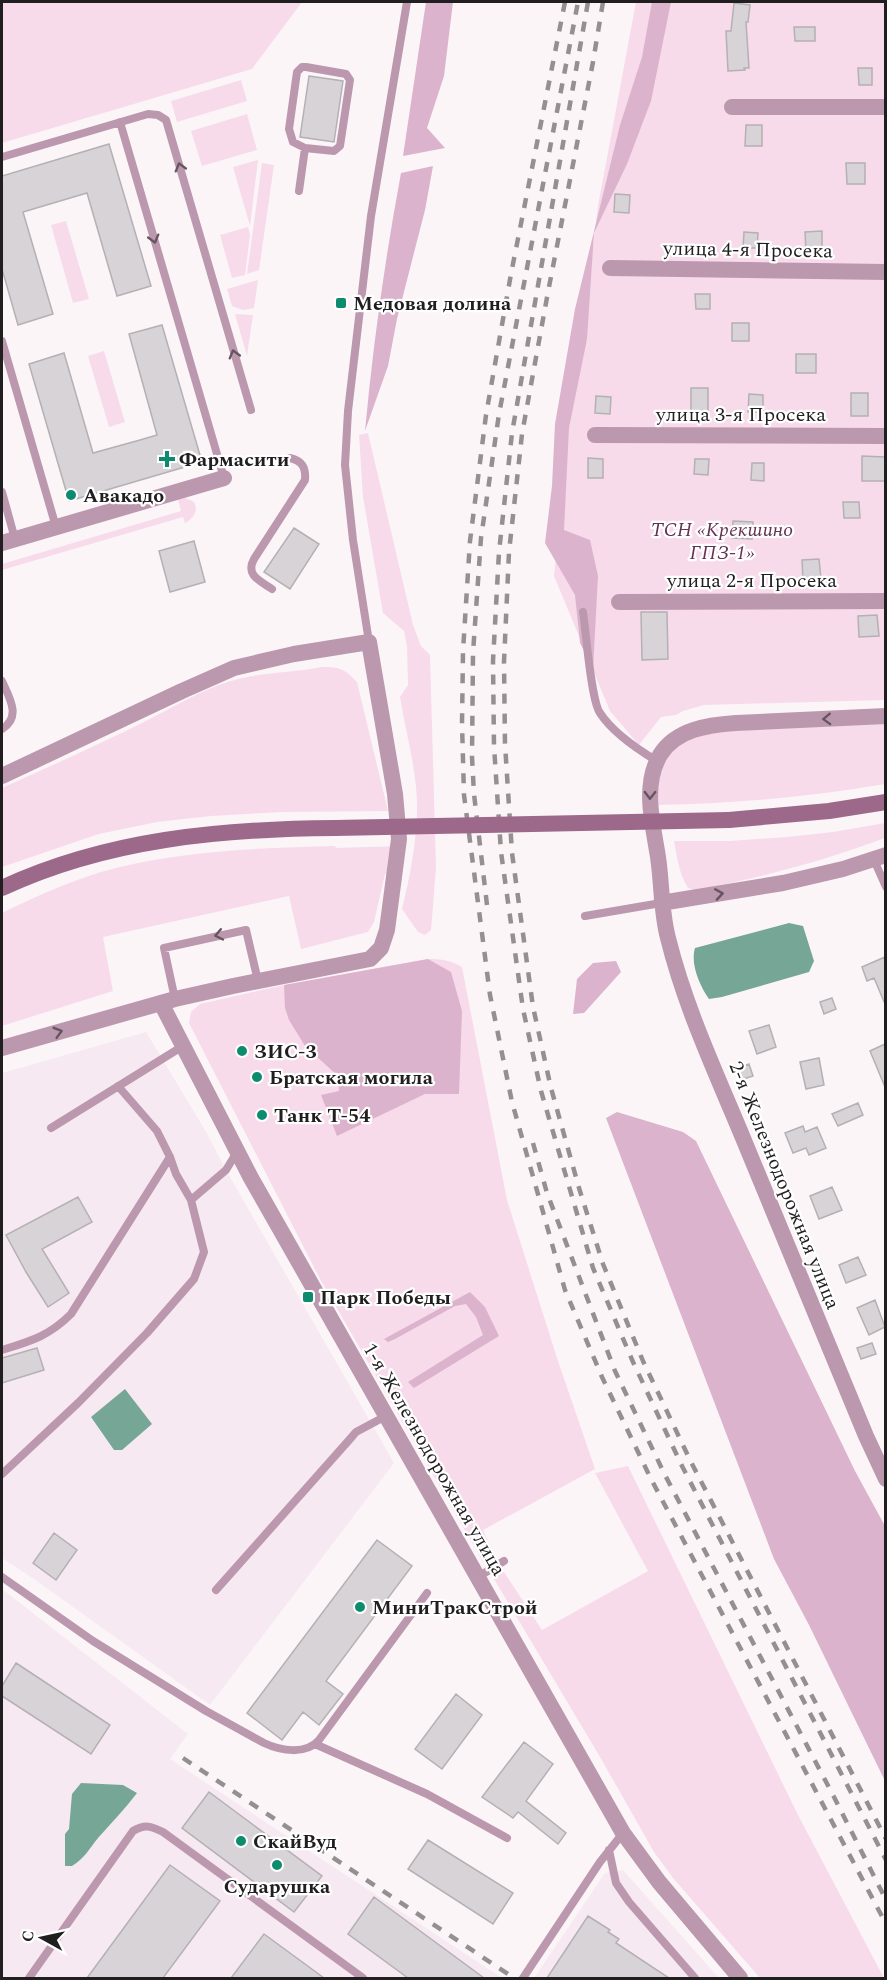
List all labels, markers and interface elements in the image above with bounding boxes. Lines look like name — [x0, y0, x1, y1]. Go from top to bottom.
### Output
one-way arrow — [175, 162, 187, 173]
one-way arrow — [147, 233, 159, 244]
street label: улица 4-я Просека — [662, 234, 833, 266]
place label: Медовая долина — [353, 289, 512, 319]
marker: Медовая долина — [334, 296, 348, 310]
one-way arrow — [229, 349, 241, 360]
street label: улица 3-я Просека — [655, 400, 826, 430]
place label: Фармасити — [179, 445, 290, 475]
marker: Фармасити — [160, 452, 174, 466]
place label: Авакадо — [83, 481, 164, 511]
marker: Авакадо — [64, 488, 78, 502]
park label: ТСН «Крекшино ГПЗ-1» — [651, 515, 793, 568]
street label: улица 2-я Просека — [666, 566, 837, 596]
one-way arrow — [823, 712, 832, 725]
one-way arrow — [644, 790, 657, 799]
one-way arrow — [714, 888, 724, 901]
one-way arrow — [215, 928, 225, 941]
one-way arrow — [52, 1027, 63, 1039]
place label: ЗИС-3 — [254, 1037, 317, 1067]
marker: ЗИС-3 — [235, 1044, 249, 1058]
street label: 2-я Железнодорожная улица — [721, 1057, 848, 1314]
place label: Братская могила — [269, 1063, 434, 1093]
marker: Братская могила — [250, 1070, 264, 1084]
place label: Танк Т-54 — [274, 1101, 370, 1131]
marker: Танк Т-54 — [255, 1108, 269, 1122]
place label: Парк Победы — [320, 1283, 451, 1313]
marker: Парк Победы — [301, 1290, 315, 1304]
street label: 1-я Железнодорожная улица — [355, 1337, 513, 1582]
place label: МиниТракСтрой — [372, 1593, 538, 1623]
marker: МиниТракСтрой — [353, 1600, 367, 1614]
place label: СкайВуд — [253, 1827, 337, 1857]
marker: СкайВуд — [234, 1834, 248, 1848]
marker: Сударушка — [270, 1858, 284, 1872]
place label: Сударушка — [224, 1872, 331, 1902]
north arrow — [12, 1908, 72, 1968]
text: С — [15, 1929, 41, 1943]

